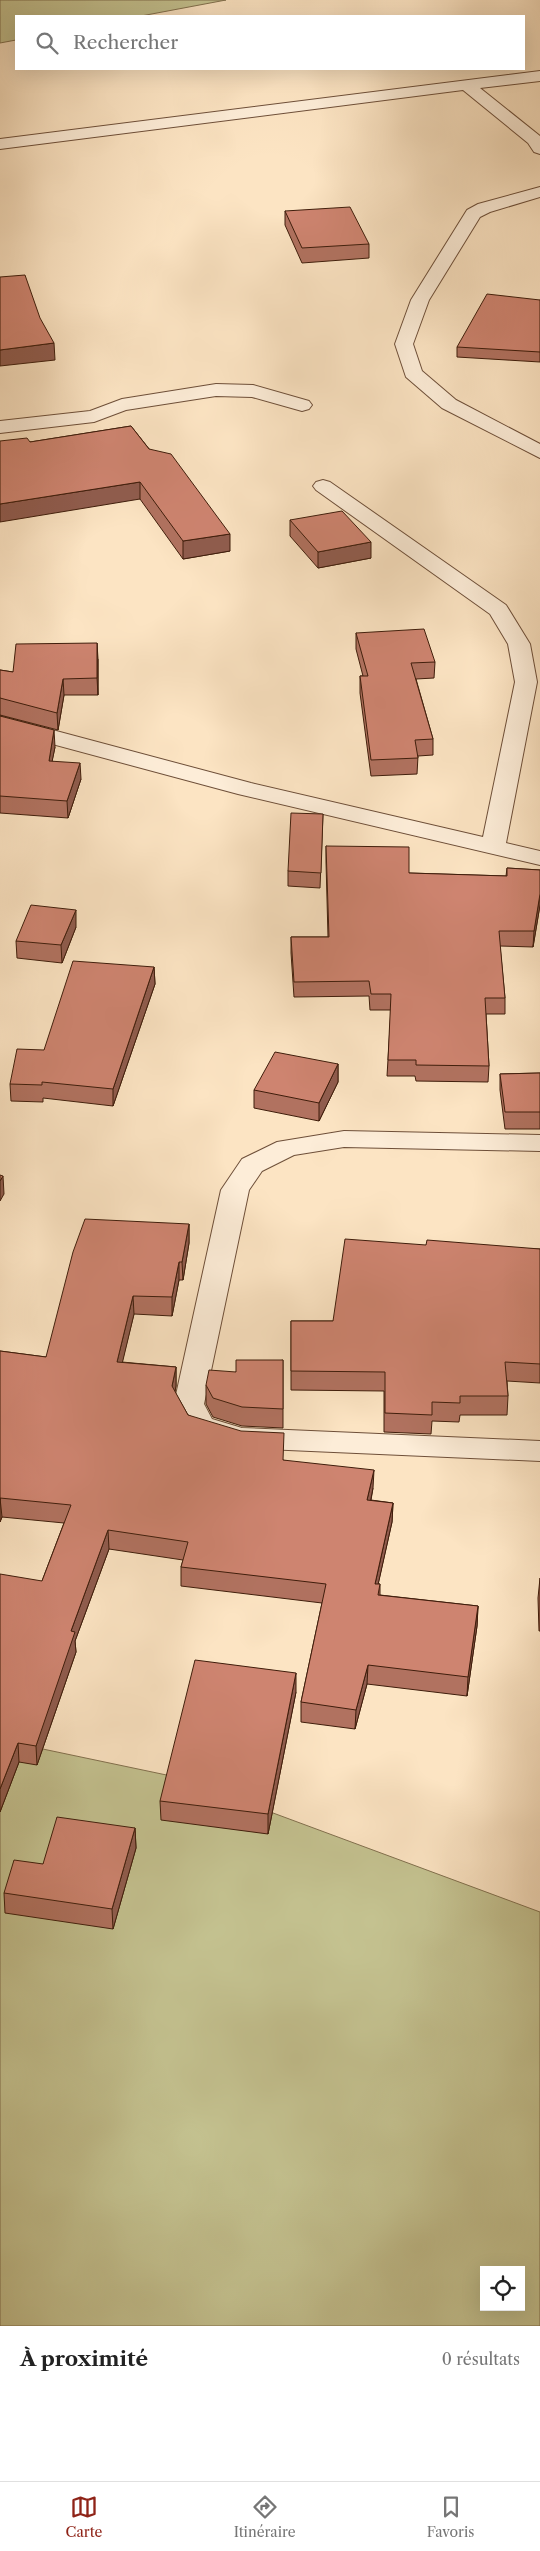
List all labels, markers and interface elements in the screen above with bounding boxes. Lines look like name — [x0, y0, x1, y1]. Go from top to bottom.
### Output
search box — [15, 15, 525, 70]
icon: search — [33, 29, 61, 57]
text: Rechercher — [73, 31, 178, 54]
map controls — [480, 2266, 525, 2311]
button: locate — [480, 2266, 525, 2311]
text: À proximité — [20, 2346, 148, 2371]
text: 0 résultats — [442, 2349, 520, 2369]
tab: Carte — [66, 2493, 102, 2541]
tab: Itinéraire — [234, 2493, 296, 2541]
tab: Favoris — [427, 2493, 474, 2541]

